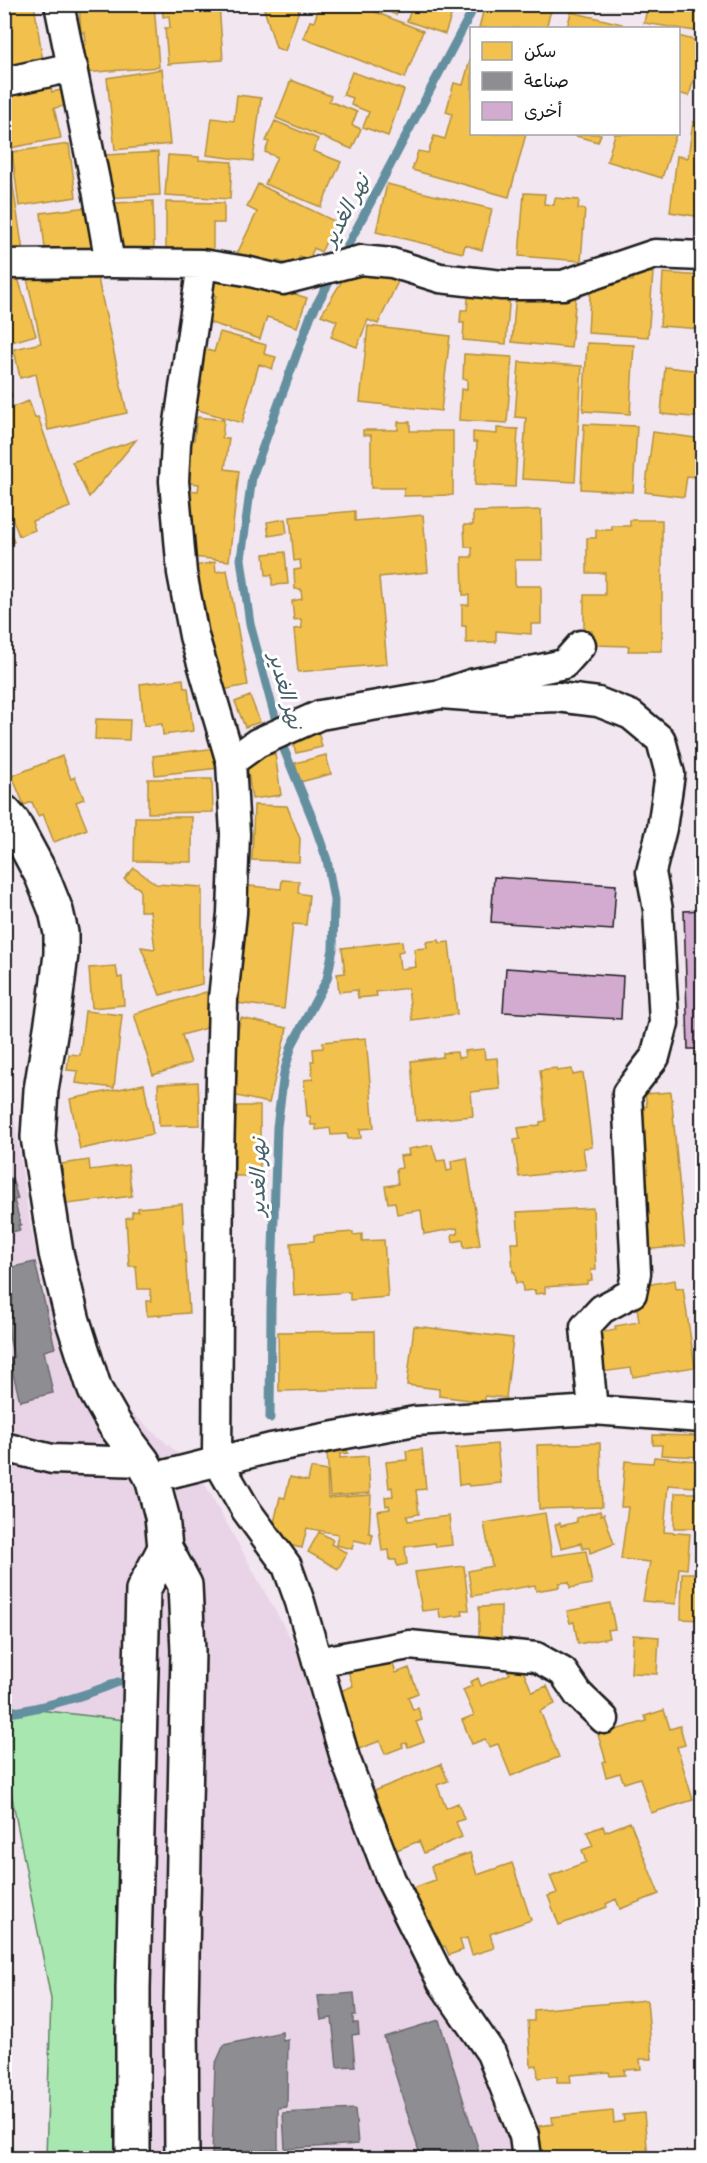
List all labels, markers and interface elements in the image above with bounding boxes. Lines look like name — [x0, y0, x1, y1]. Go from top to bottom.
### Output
legend — [470, 27, 680, 135]
text: سكن — [524, 41, 556, 66]
text: صناعة — [524, 71, 569, 96]
text: أخرى — [524, 101, 562, 126]
water label: نهر الغدير — [316, 168, 381, 255]
water label: نهر الغدير — [258, 648, 308, 735]
water label: نهر الغدير — [245, 1136, 277, 1219]

